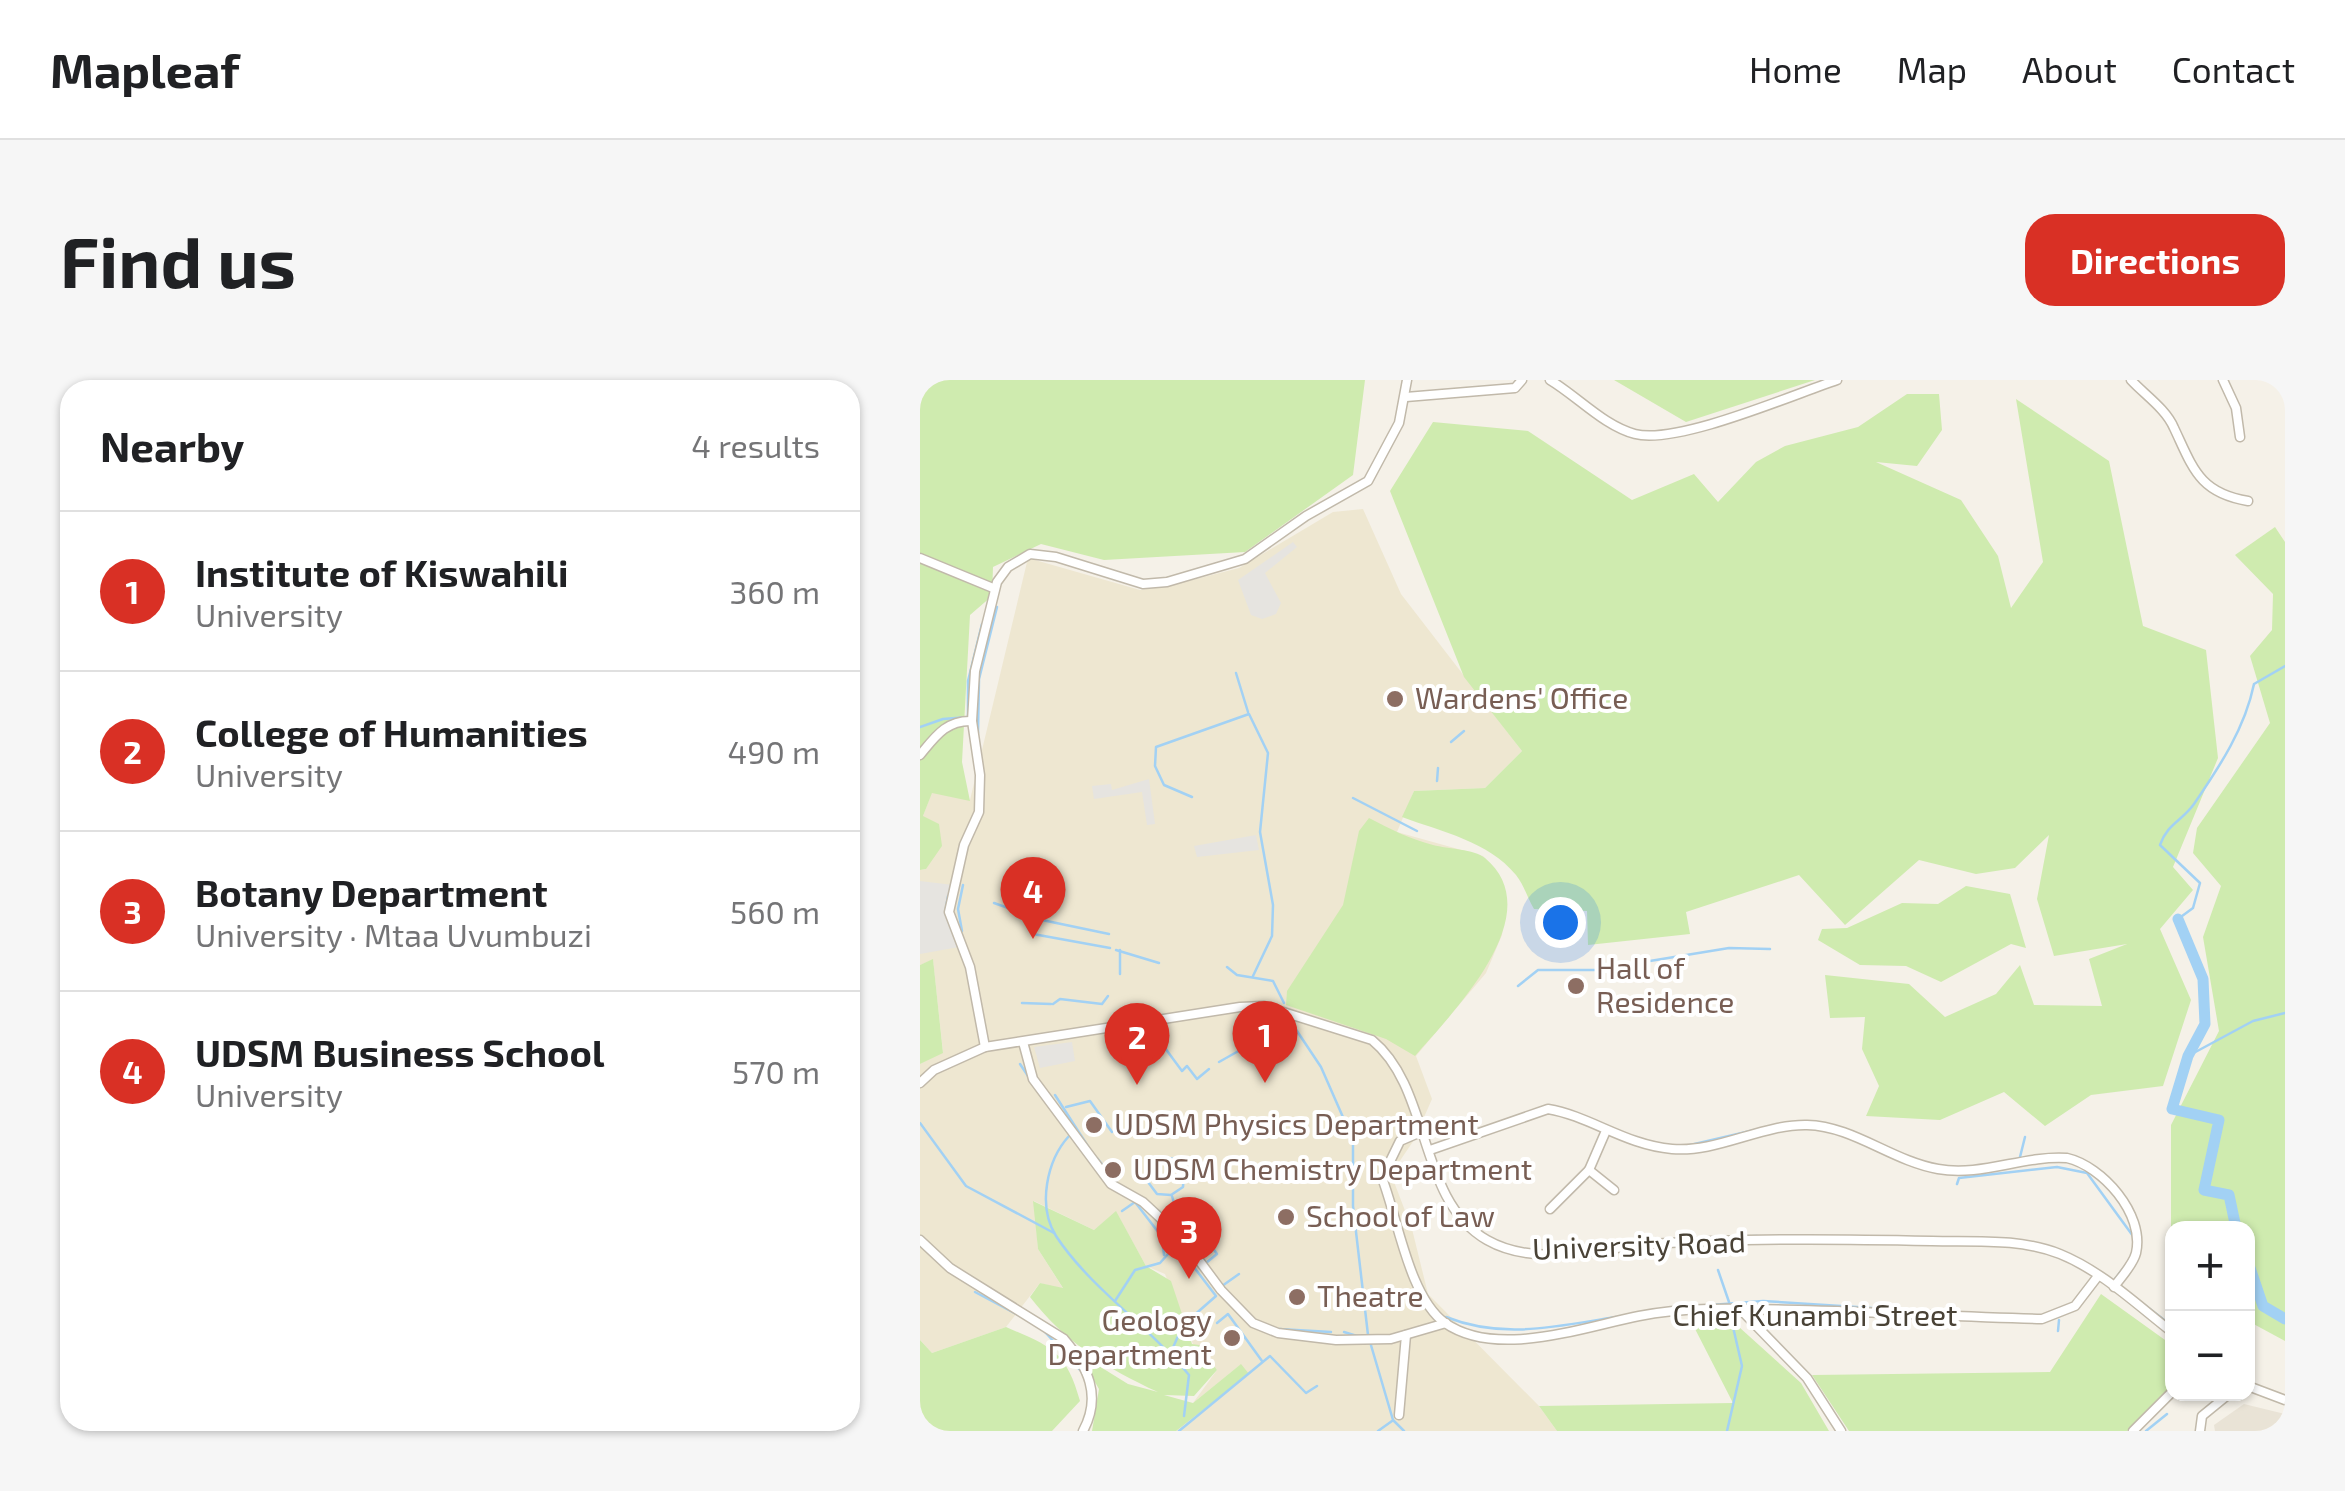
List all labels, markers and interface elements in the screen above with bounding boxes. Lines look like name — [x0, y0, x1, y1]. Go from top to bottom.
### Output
text: Mapleaf — [50, 40, 240, 98]
text: Home — [1749, 48, 1842, 90]
text: Map — [1897, 48, 1967, 90]
text: About — [2022, 48, 2117, 90]
text: Contact — [2172, 48, 2295, 90]
button: Directions — [2025, 214, 2285, 306]
text: Find us — [60, 218, 296, 302]
text: Nearby — [100, 420, 244, 470]
text: 4 results — [691, 426, 820, 464]
text: Institute of Kiswahili — [195, 549, 569, 595]
text: 1 — [126, 572, 139, 610]
text: 360 m — [729, 572, 820, 610]
text: University — [195, 595, 343, 633]
place label: Wardens' Office — [1415, 679, 1628, 715]
marker: Wardens' Office — [1384, 688, 1406, 710]
text: College of Humanities — [195, 709, 588, 755]
text: 2 — [123, 732, 142, 770]
text: 490 m — [728, 732, 820, 770]
text: University — [195, 755, 343, 793]
pin: 4 — [1000, 856, 1066, 939]
text: Botany Department — [195, 869, 548, 915]
text: 3 — [123, 892, 142, 930]
text: 560 m — [730, 892, 820, 930]
your location — [1535, 897, 1586, 948]
text: University · Mtaa Uvumbuzi — [195, 915, 592, 953]
place label: Hall of Residence — [1596, 949, 1734, 1019]
marker: Hall of Residence — [1565, 975, 1587, 997]
pin: 1 — [1232, 1000, 1298, 1083]
pin: 2 — [1104, 1002, 1170, 1085]
text: UDSM Business School — [195, 1029, 604, 1075]
text: 4 — [122, 1052, 143, 1090]
text: 570 m — [732, 1052, 820, 1090]
text: University — [195, 1075, 343, 1113]
place label: UDSM Physics Department — [1114, 1105, 1479, 1141]
marker: UDSM Physics Department — [1083, 1114, 1105, 1136]
place label: UDSM Chemistry Department — [1133, 1150, 1532, 1186]
marker: UDSM Chemistry Department — [1102, 1159, 1124, 1181]
pin: 3 — [1156, 1196, 1222, 1279]
place label: School of Law — [1306, 1197, 1495, 1233]
marker: School of Law — [1275, 1206, 1297, 1228]
map controls — [2165, 1221, 2255, 1401]
button: + — [2165, 1221, 2255, 1311]
street label: University Road — [1531, 1222, 1746, 1266]
place label: Theatre — [1317, 1277, 1424, 1313]
marker: Theatre — [1286, 1286, 1308, 1308]
street label: Chief Kunambi Street — [1672, 1296, 1958, 1332]
place label: Geology Department — [1047, 1301, 1212, 1371]
button: − — [2165, 1311, 2255, 1401]
marker: Geology Department — [1221, 1327, 1243, 1349]

